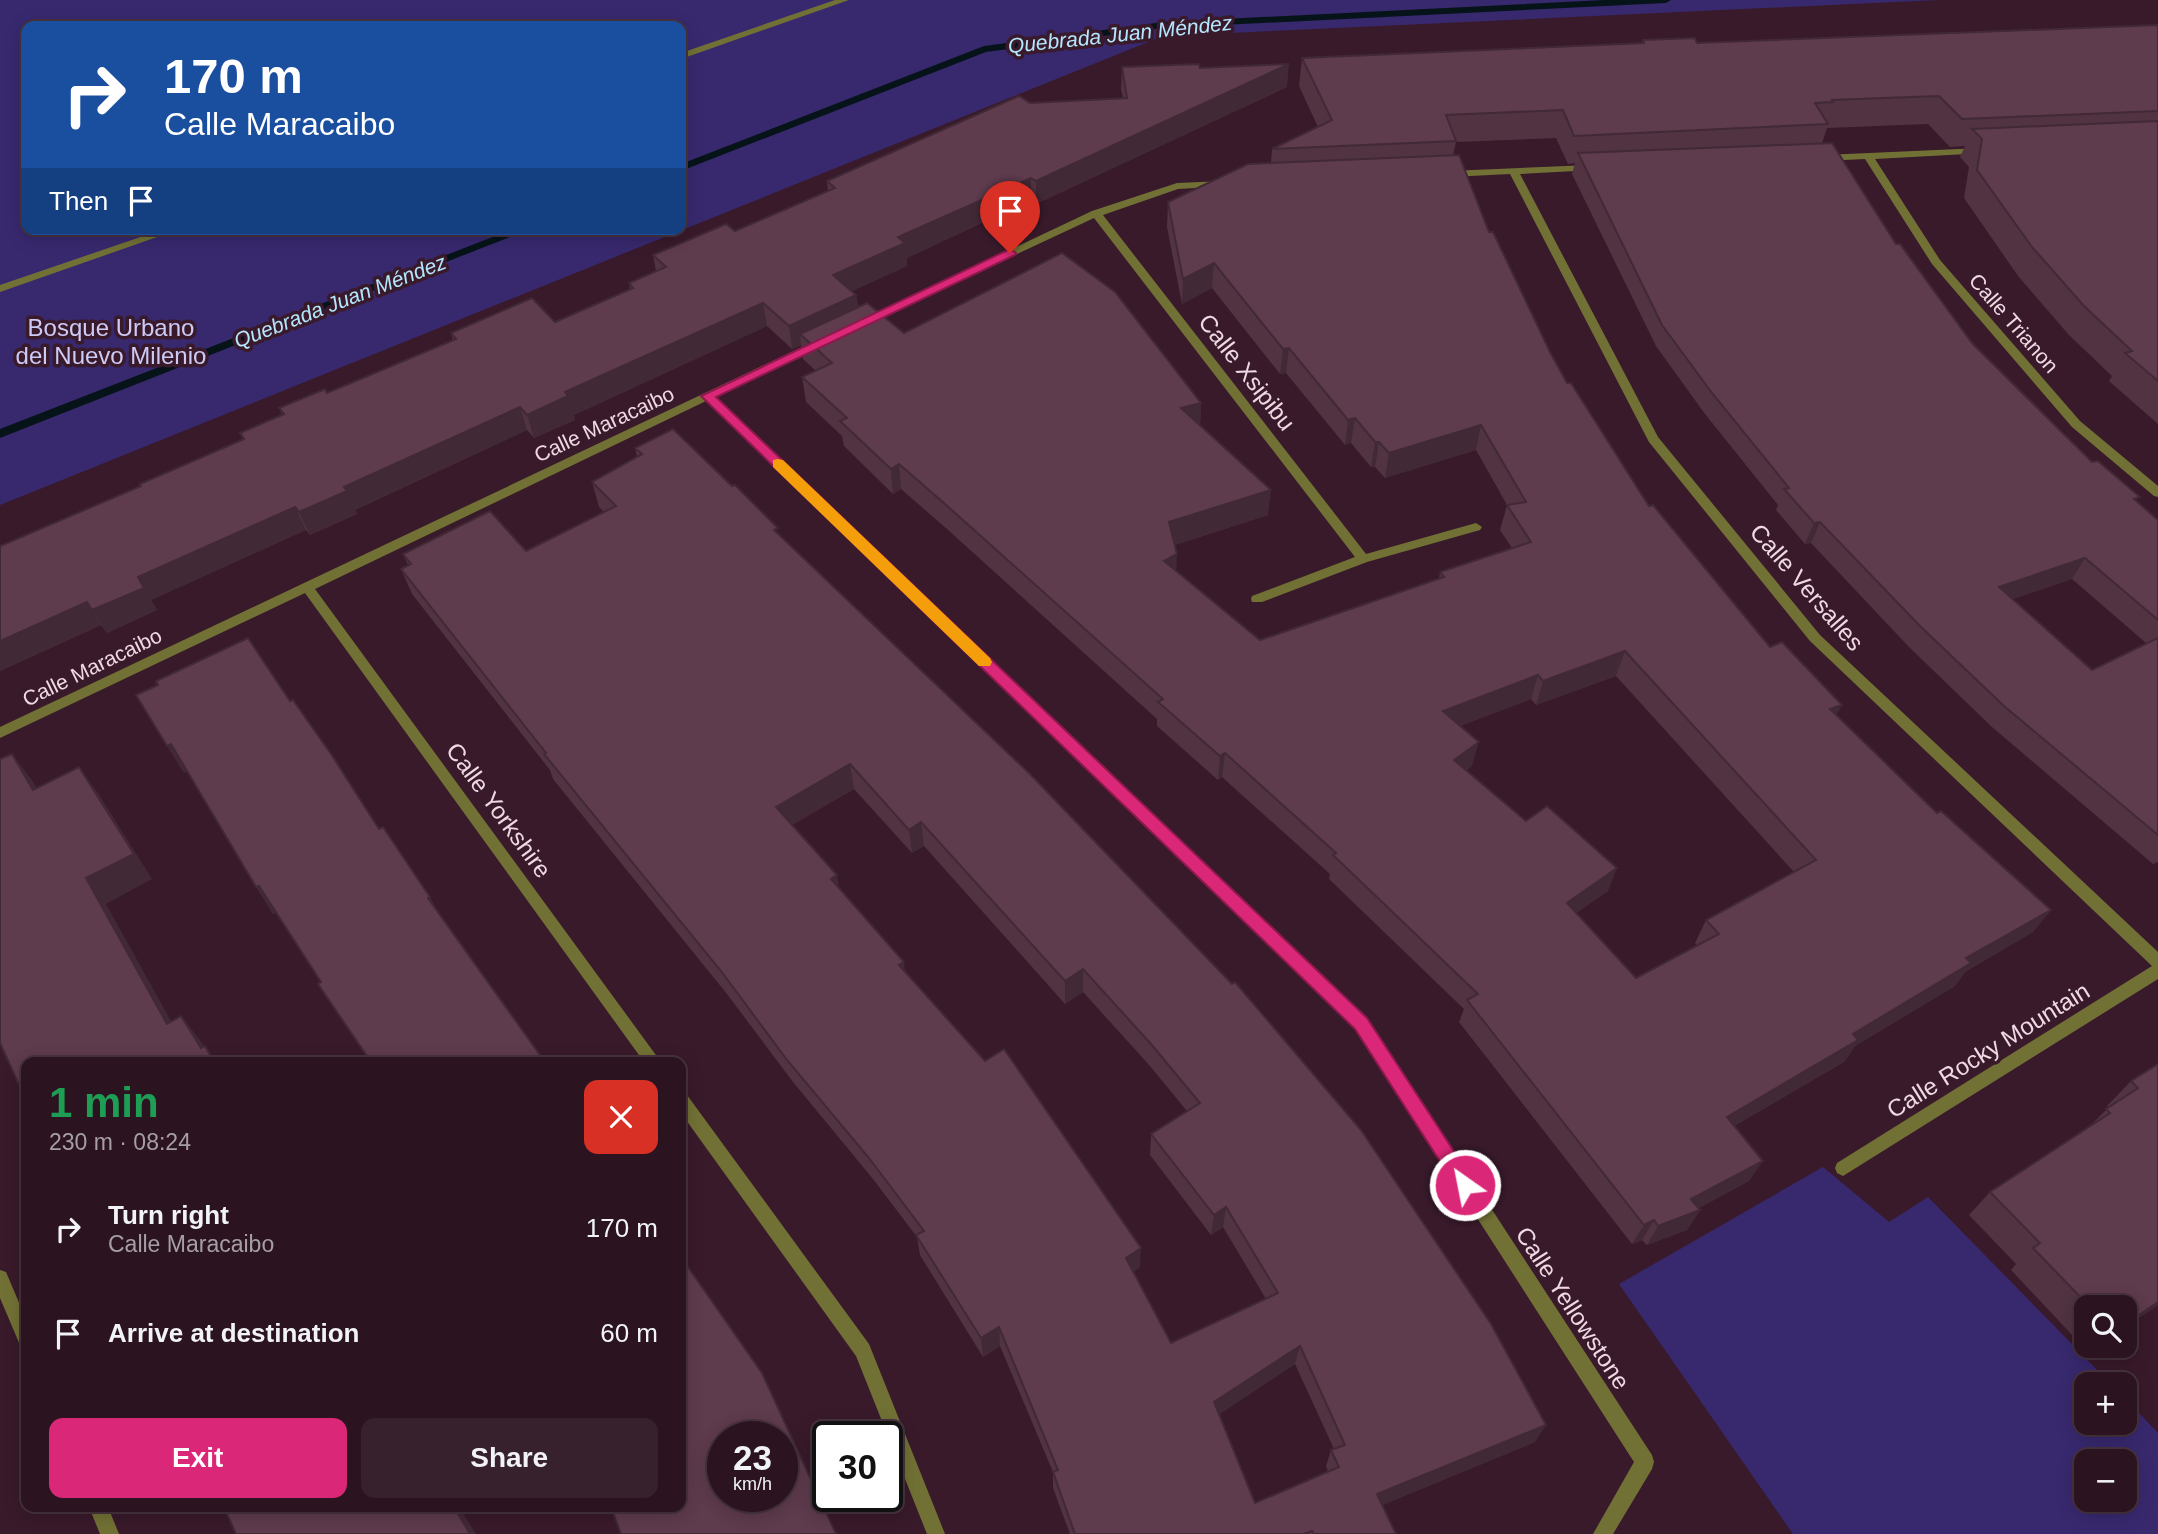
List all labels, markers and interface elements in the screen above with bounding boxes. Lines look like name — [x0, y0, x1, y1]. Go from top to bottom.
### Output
water label: Quebrada Juan Méndez — [1007, 11, 1234, 57]
icon: right — [49, 49, 140, 140]
text: 170 m — [164, 49, 303, 103]
text: Calle Maracaibo — [164, 106, 395, 142]
pin — [980, 181, 1040, 253]
icon: arrive — [122, 182, 160, 220]
text: Then — [49, 186, 108, 216]
icon: arrive — [991, 192, 1029, 230]
water label: Quebrada Juan Méndez — [231, 250, 450, 352]
street label: Calle Trianon — [1965, 269, 2063, 377]
street label: Calle Xsipibu — [1193, 308, 1301, 436]
park label: Bosque Urbano del Nuevo Milenio — [16, 314, 206, 369]
street label: Calle Maracaibo — [530, 382, 678, 466]
street label: Calle Versalles — [1745, 518, 1869, 656]
street label: Calle Maracaibo — [19, 623, 165, 711]
street label: Calle Yorkshire — [441, 737, 557, 883]
street label: Calle Rocky Mountain — [1882, 977, 2094, 1123]
text: 1 min — [49, 1079, 159, 1126]
button: close — [584, 1080, 658, 1154]
text: 230 m · 08:24 — [49, 1129, 191, 1155]
position arrow — [1428, 1148, 1502, 1222]
text: Turn right — [108, 1200, 229, 1230]
icon: right — [49, 1210, 87, 1248]
text: 170 m — [586, 1213, 658, 1243]
street label: Calle Yellowstone — [1510, 1222, 1636, 1394]
text: Calle Maracaibo — [108, 1231, 274, 1257]
map controls — [2074, 1295, 2137, 1512]
button: search — [2074, 1295, 2137, 1358]
icon: arrive — [49, 1315, 87, 1353]
text: Arrive at destination — [108, 1318, 359, 1348]
text: 60 m — [600, 1318, 658, 1348]
button: + — [2074, 1372, 2137, 1435]
button: Exit — [49, 1418, 347, 1498]
button: Share — [361, 1418, 658, 1498]
speed limit sign: 30 — [812, 1421, 903, 1512]
text: 23 — [733, 1438, 772, 1477]
button: − — [2074, 1449, 2137, 1512]
text: km/h — [733, 1474, 772, 1494]

